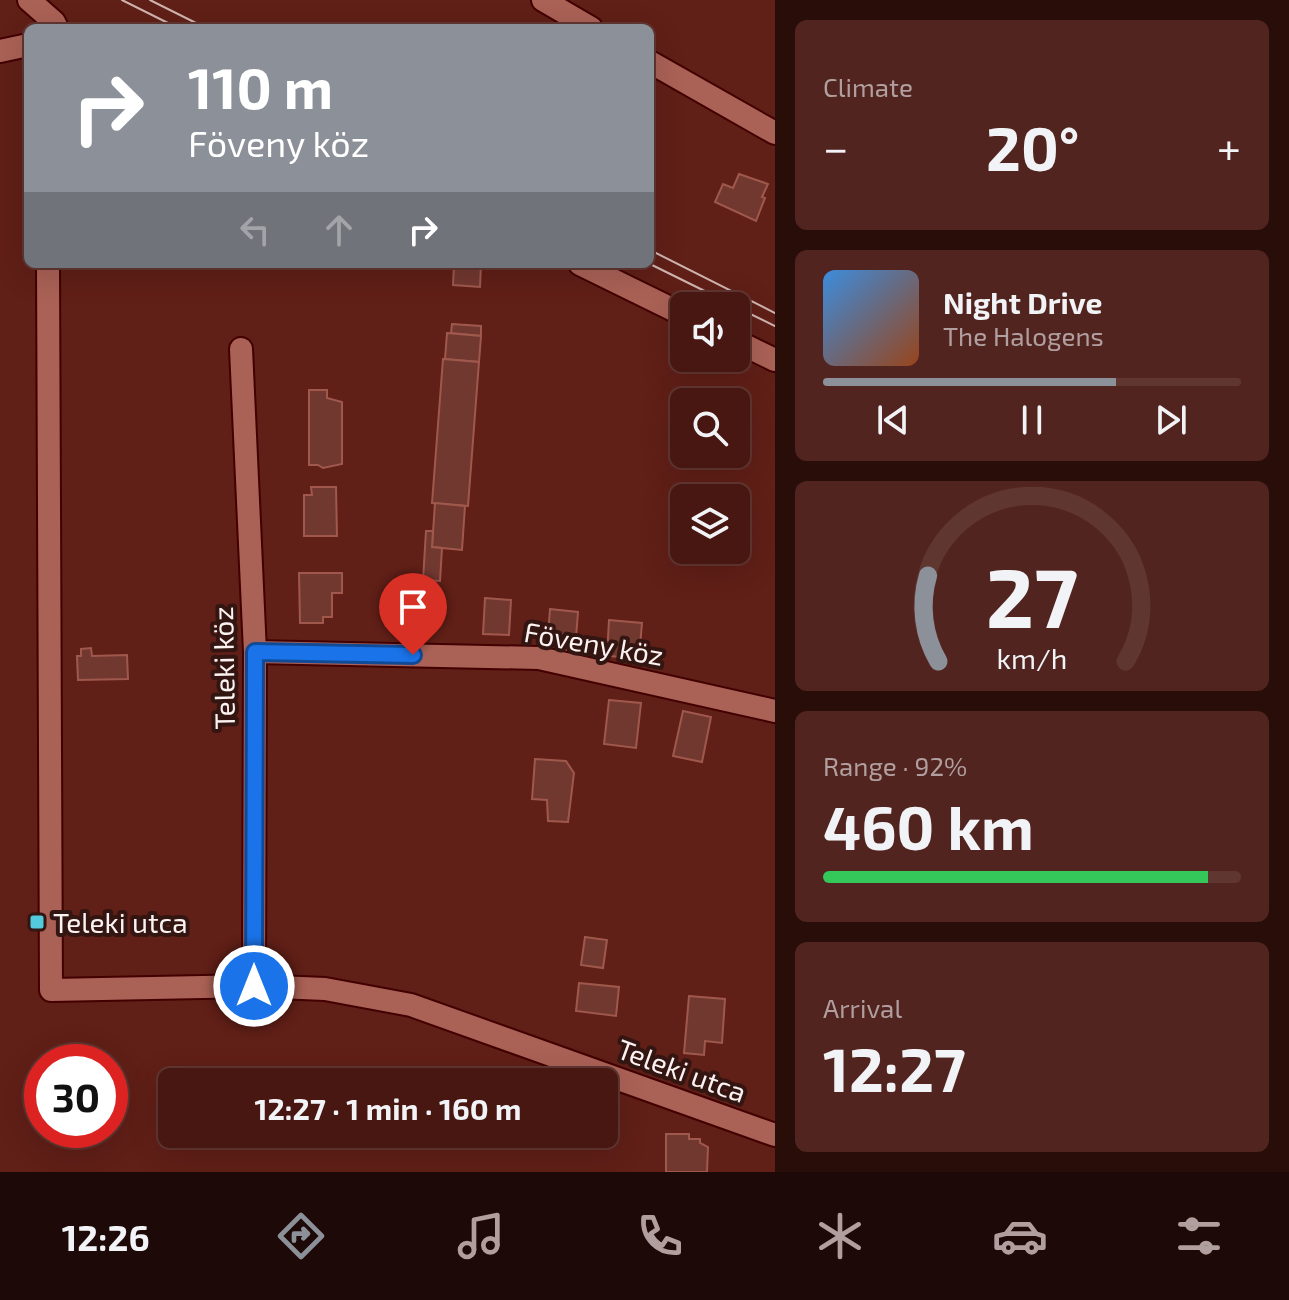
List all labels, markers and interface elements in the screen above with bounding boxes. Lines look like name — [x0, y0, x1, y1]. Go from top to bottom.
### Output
text: 110 m — [188, 53, 333, 120]
icon: right — [56, 56, 160, 160]
text: Climate — [823, 71, 913, 102]
text: 20° — [986, 111, 1079, 183]
text: − — [823, 120, 849, 173]
text: + — [1217, 120, 1241, 173]
text: Föveny köz — [188, 121, 369, 164]
icon: left — [233, 208, 277, 252]
icon: ahead — [317, 208, 361, 252]
icon: right — [401, 208, 445, 252]
text: Night Drive — [943, 284, 1102, 320]
map controls — [670, 292, 750, 564]
button: sound — [670, 292, 750, 372]
text: The Halogens — [943, 320, 1104, 351]
button: search — [670, 388, 750, 468]
icon: previous — [871, 398, 915, 442]
icon: pause — [1010, 398, 1054, 442]
icon: next — [1149, 398, 1193, 442]
button: layers — [670, 484, 750, 564]
text: 27 — [986, 545, 1078, 645]
pin — [379, 573, 447, 655]
icon: arrive — [391, 585, 435, 629]
street label: Teleki köz — [205, 606, 241, 730]
street label: Föveny köz — [522, 614, 666, 672]
text: km/h — [997, 640, 1067, 675]
text: Range · 92% — [823, 750, 967, 781]
text: 460 km — [823, 790, 1034, 862]
place label: Teleki utca — [53, 905, 188, 939]
marker: Teleki utca — [28, 913, 46, 931]
position arrow — [212, 944, 296, 1028]
text: Arrival — [823, 992, 902, 1023]
street label: Teleki utca — [613, 1031, 751, 1109]
text: 12:27 — [823, 1032, 966, 1104]
speed limit sign: 30 — [24, 1044, 128, 1148]
text: 12:27 · 1 min · 160 m — [254, 1090, 522, 1126]
icon: directions — [273, 1208, 329, 1264]
icon: music — [453, 1208, 509, 1264]
icon: phone — [632, 1208, 688, 1264]
icon: climate — [812, 1208, 868, 1264]
icon: car — [992, 1208, 1048, 1264]
icon: filters — [1171, 1208, 1227, 1264]
text: 12:26 — [62, 1215, 150, 1258]

